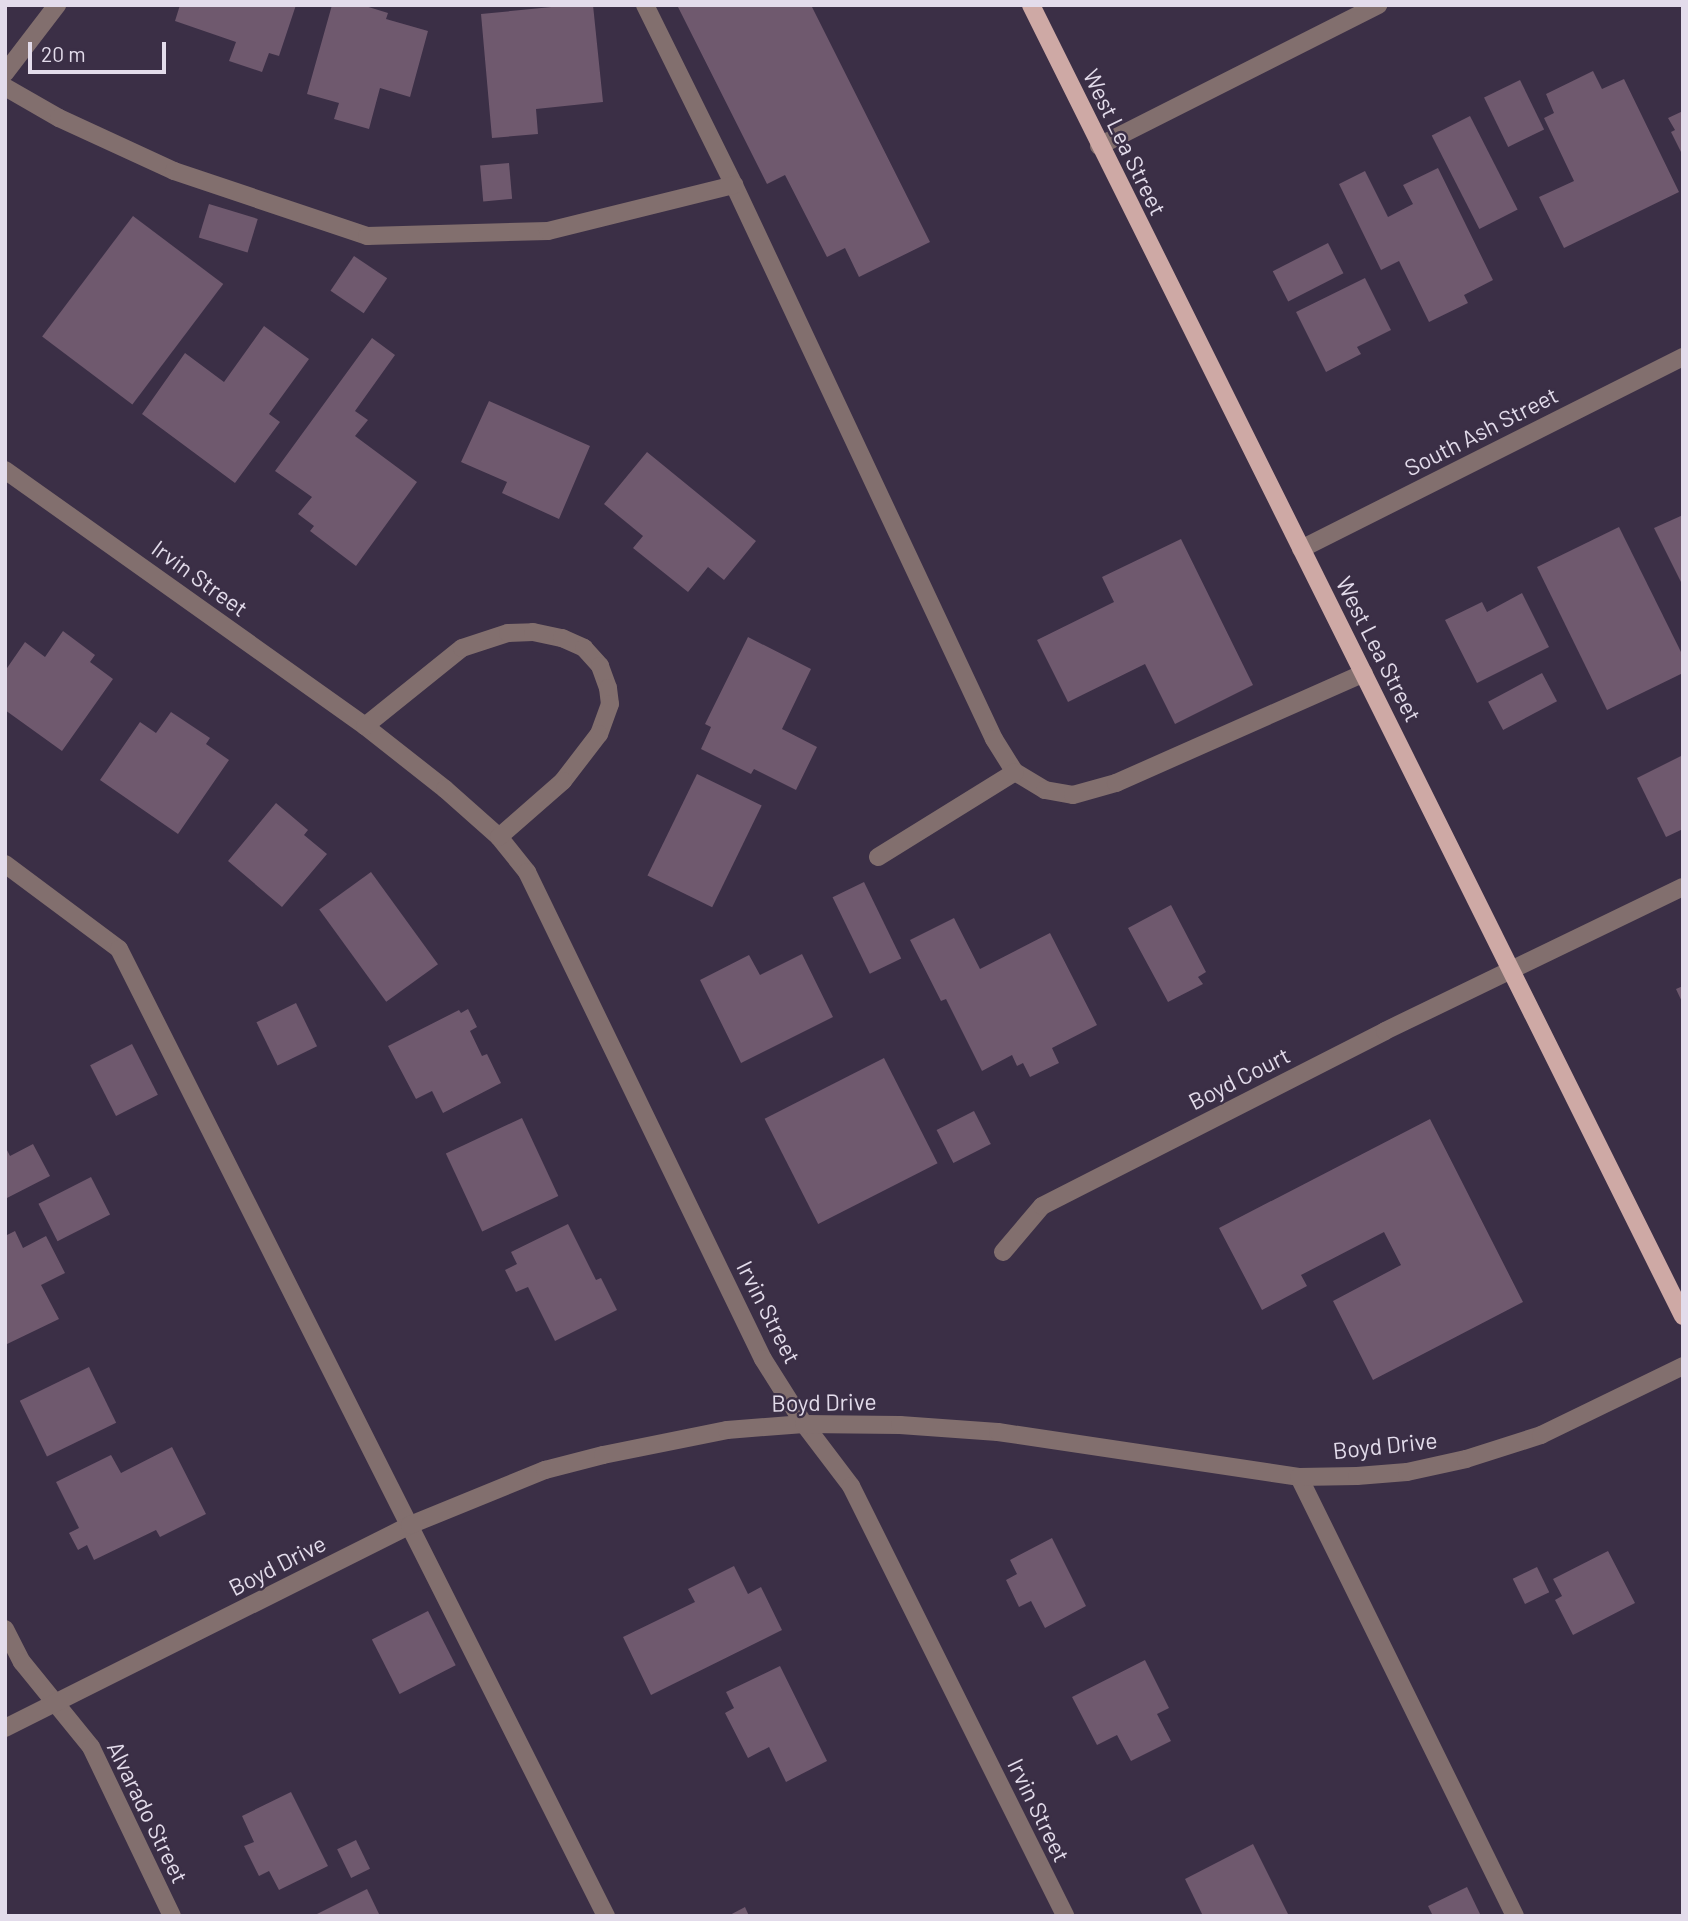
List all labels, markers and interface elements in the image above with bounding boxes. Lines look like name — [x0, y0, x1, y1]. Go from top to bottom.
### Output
scale bar — [32, 28, 170, 72]
text: 20 m — [41, 41, 86, 66]
street label: West Lea Street — [1078, 64, 1172, 220]
street label: South Ash Street — [1400, 380, 1562, 482]
street label: Irvin Street — [147, 534, 253, 622]
street label: West Lea Street — [1331, 572, 1427, 726]
street label: Boyd Court — [1184, 1041, 1294, 1115]
street label: Irvin Street — [731, 1256, 807, 1368]
street label: Boyd Drive — [771, 1387, 877, 1417]
street label: Boyd Drive — [1331, 1426, 1439, 1464]
street label: Boyd Drive — [224, 1529, 330, 1601]
street label: Alvarado Street — [102, 1737, 194, 1887]
street label: Irvin Street — [1002, 1754, 1076, 1866]

